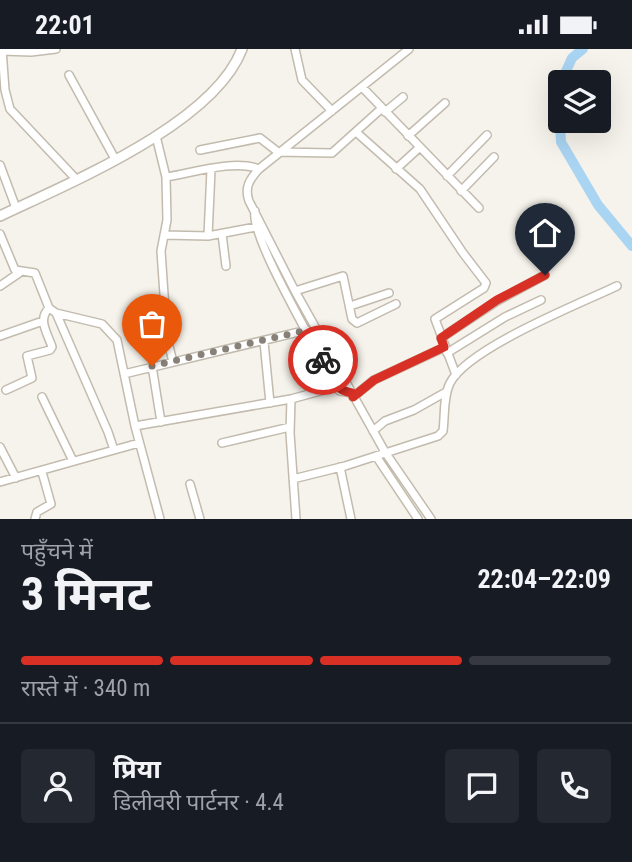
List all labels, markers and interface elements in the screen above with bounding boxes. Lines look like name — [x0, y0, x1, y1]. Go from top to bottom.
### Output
text: 22:01 — [35, 10, 95, 40]
map controls — [548, 70, 611, 133]
button: layers — [548, 70, 611, 133]
pin — [515, 203, 575, 275]
icon: home — [526, 214, 564, 252]
pin — [122, 294, 182, 366]
icon: bag — [133, 305, 171, 343]
courier — [288, 325, 358, 395]
icon: bike — [304, 341, 342, 379]
text: पहुँचने में — [21, 538, 93, 565]
text: 22:04–22:09 — [477, 564, 611, 594]
text: 3 मिनट — [21, 567, 151, 621]
text: रास्ते में · 340 m — [21, 675, 150, 702]
button: person — [21, 749, 95, 823]
button: chat — [445, 749, 519, 823]
button: phone — [537, 749, 611, 823]
text: प्रिया — [113, 754, 161, 784]
text: डिलीवरी पार्टनर · 4.4 — [113, 789, 284, 816]

